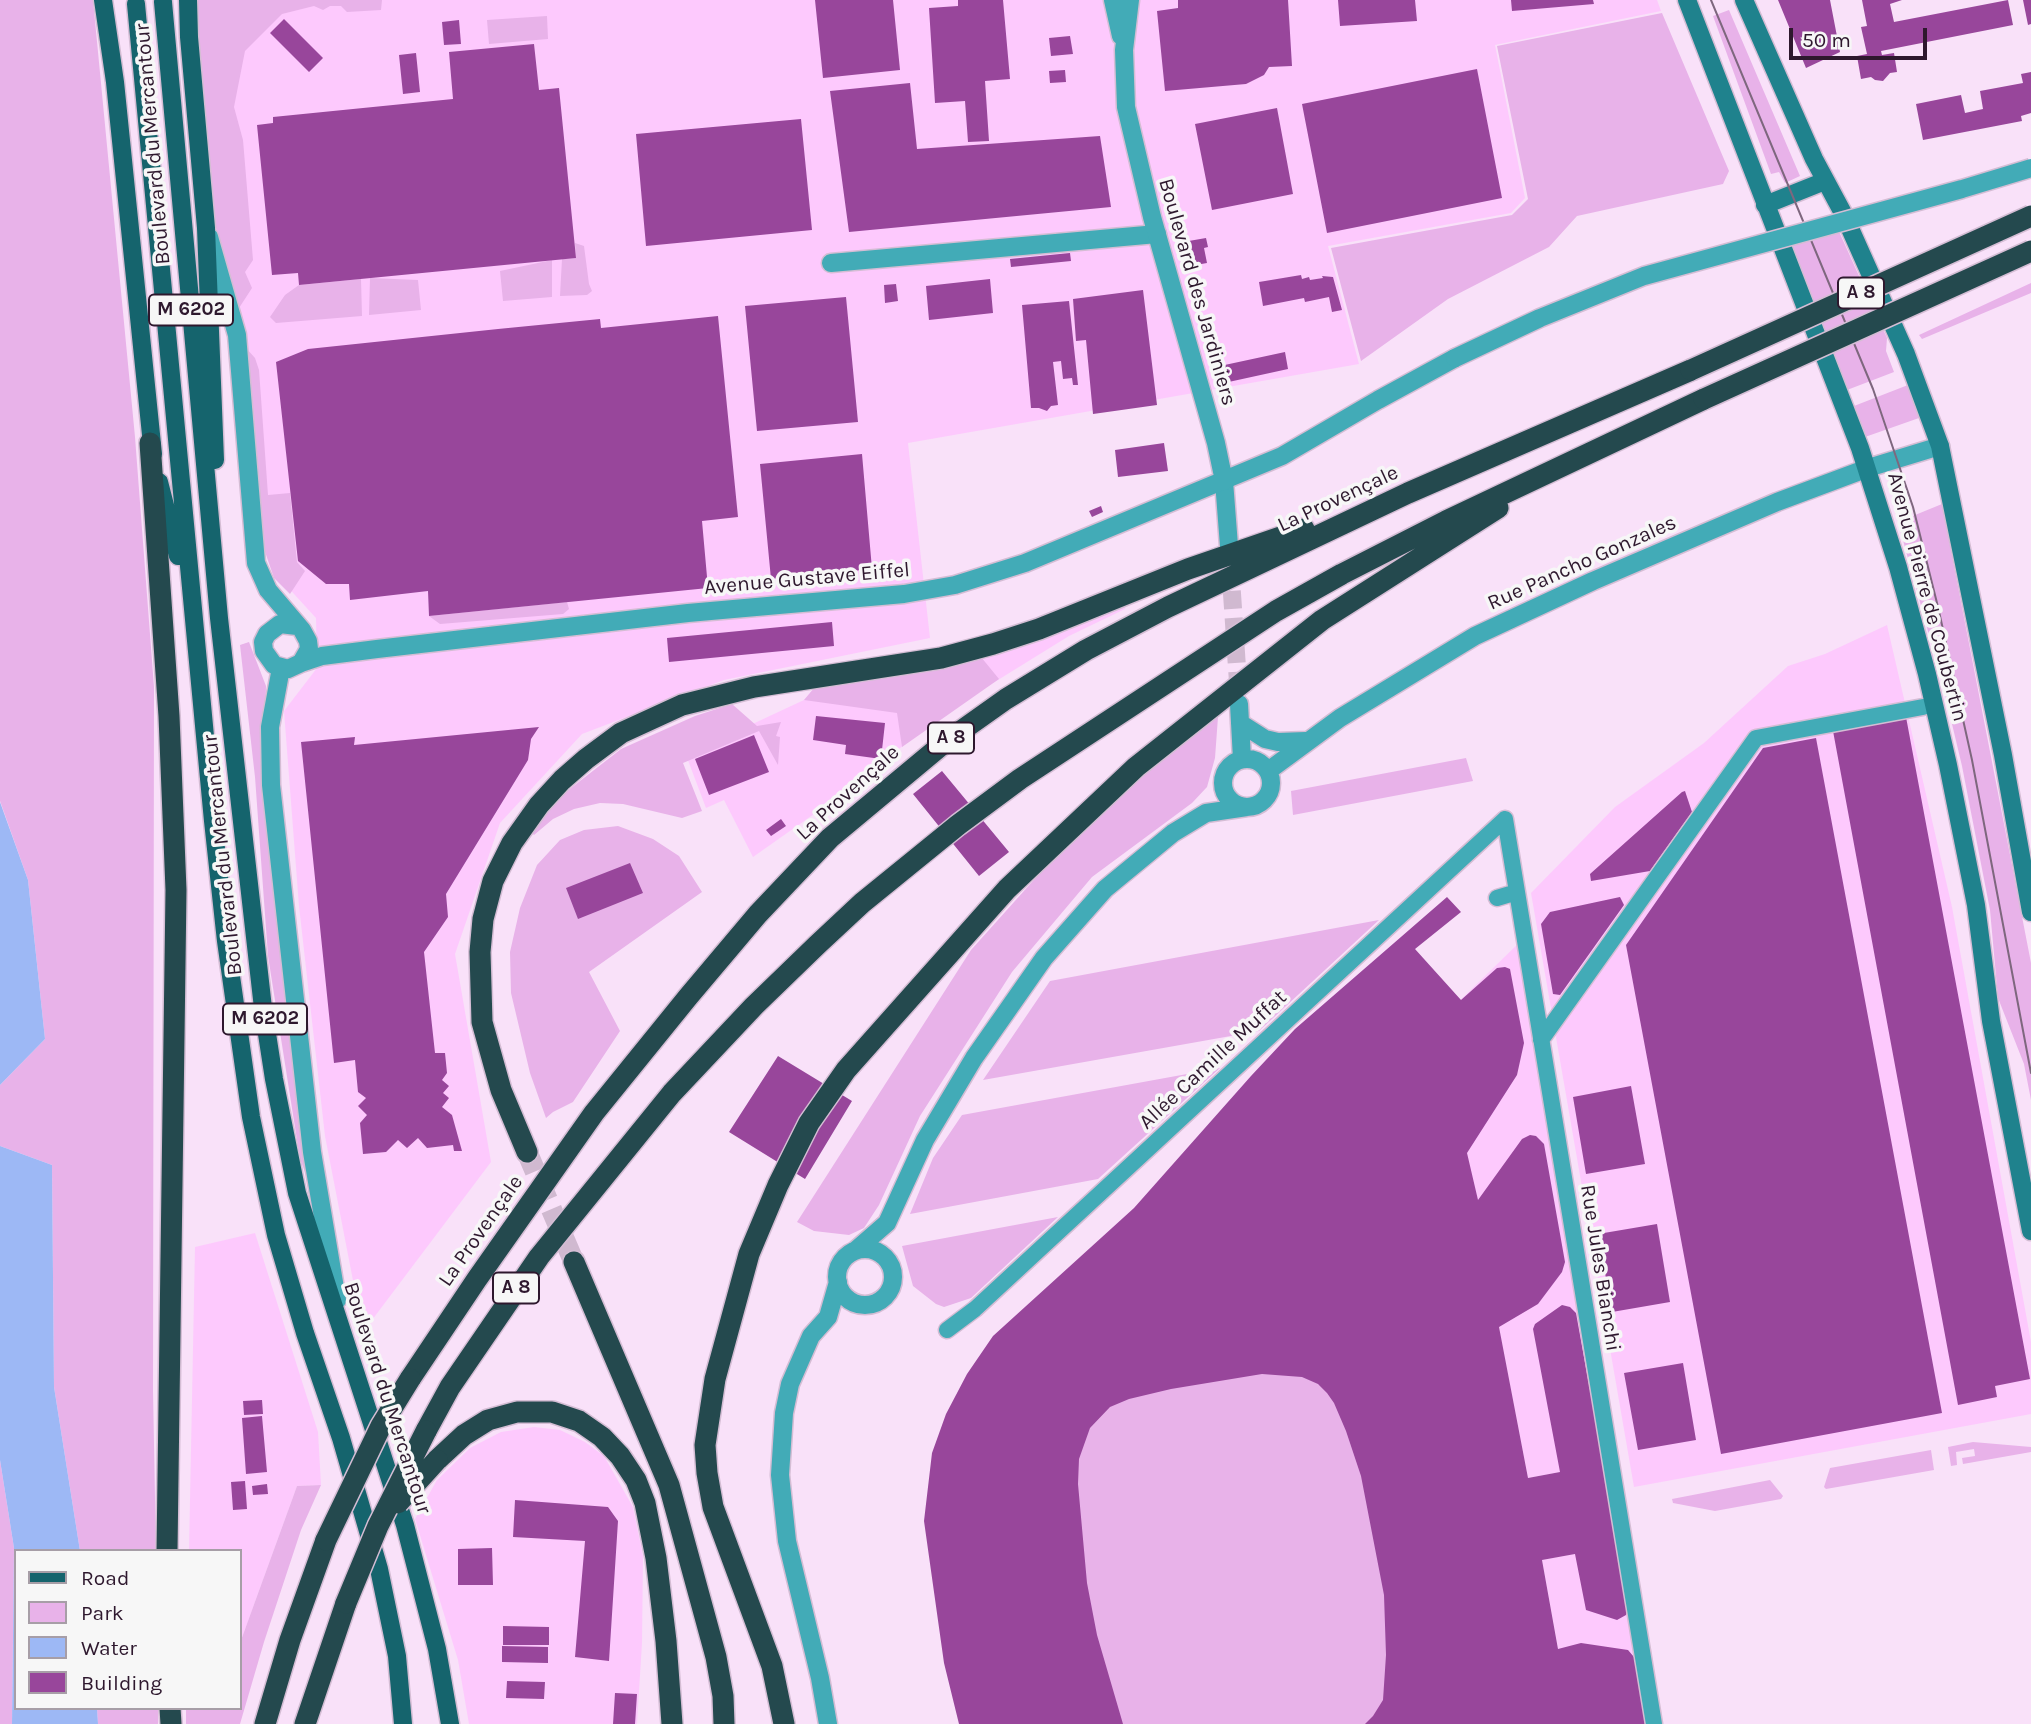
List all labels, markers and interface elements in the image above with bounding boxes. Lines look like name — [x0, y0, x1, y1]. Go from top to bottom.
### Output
scale bar — [1793, 14, 1931, 58]
street label: Boulevard du Mercantour — [130, 22, 176, 266]
text: 50 m — [1802, 28, 1851, 52]
street label: Boulevard des Jardiniers — [1153, 176, 1241, 408]
road number: A 8 — [1838, 278, 1884, 308]
road number: M 6202 — [149, 294, 233, 326]
street label: La Provençale — [1274, 460, 1402, 538]
street label: Avenue Pierre de Coubertin — [1882, 470, 1972, 724]
street label: Rue Pancho Gonzales — [1484, 510, 1680, 616]
street label: Avenue Gustave Eiffel — [703, 557, 911, 601]
road number: A 8 — [928, 722, 974, 754]
street label: Boulevard du Mercantour — [198, 733, 248, 977]
street label: La Provençale — [791, 740, 905, 846]
street label: Allée Camille Muffat — [1134, 985, 1292, 1135]
road number: M 6202 — [223, 1004, 307, 1035]
street label: La Provençale — [433, 1170, 529, 1292]
street label: Rue Jules Bianchi — [1574, 1183, 1626, 1353]
road number: A 8 — [493, 1272, 539, 1304]
street label: Boulevard du Mercantour — [338, 1279, 436, 1517]
legend — [14, 1549, 242, 1710]
text: Road — [81, 1566, 129, 1590]
text: Park — [81, 1601, 124, 1625]
text: Water — [81, 1636, 137, 1660]
text: Building — [81, 1671, 162, 1695]

